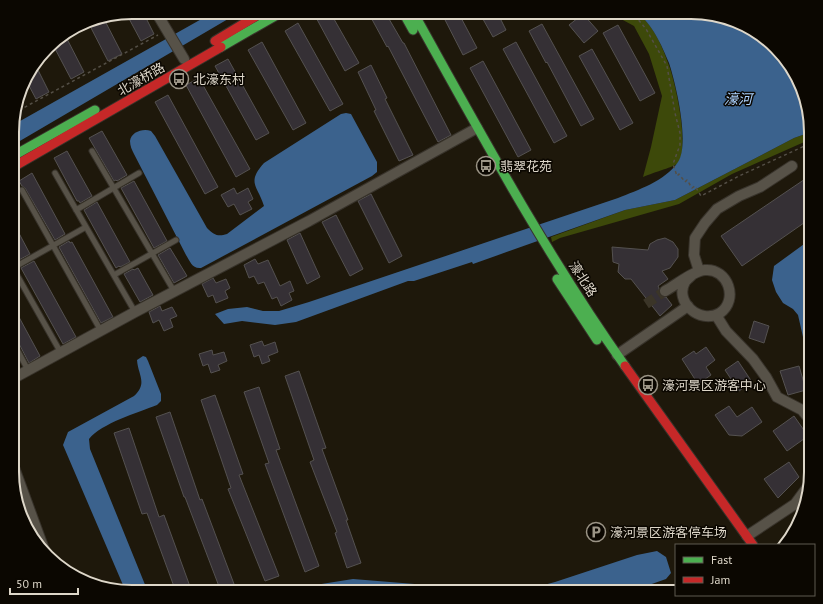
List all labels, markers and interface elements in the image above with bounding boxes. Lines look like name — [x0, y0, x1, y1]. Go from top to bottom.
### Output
street label: 北濠桥路 — [114, 59, 168, 99]
bus stop icon: 北濠东村 — [168, 68, 190, 90]
place label: 北濠东村 — [193, 71, 245, 88]
water label: 濠河 — [724, 90, 755, 108]
bus stop icon: 翡翠花苑 — [475, 155, 497, 177]
place label: 翡翠花苑 — [500, 158, 552, 175]
street label: 濠北路 — [565, 258, 601, 300]
bus stop icon: 濠河景区游客中心 — [637, 374, 659, 396]
place label: 濠河景区游客中心 — [662, 377, 766, 394]
parking icon: 濠河景区游客停车场 — [585, 521, 607, 543]
place label: 濠河景区游客停车场 — [610, 524, 727, 541]
legend — [675, 544, 815, 596]
text: Fast — [711, 552, 732, 567]
scale bar — [10, 570, 78, 596]
text: Jam — [710, 572, 730, 587]
text: 50 m — [16, 576, 42, 591]

